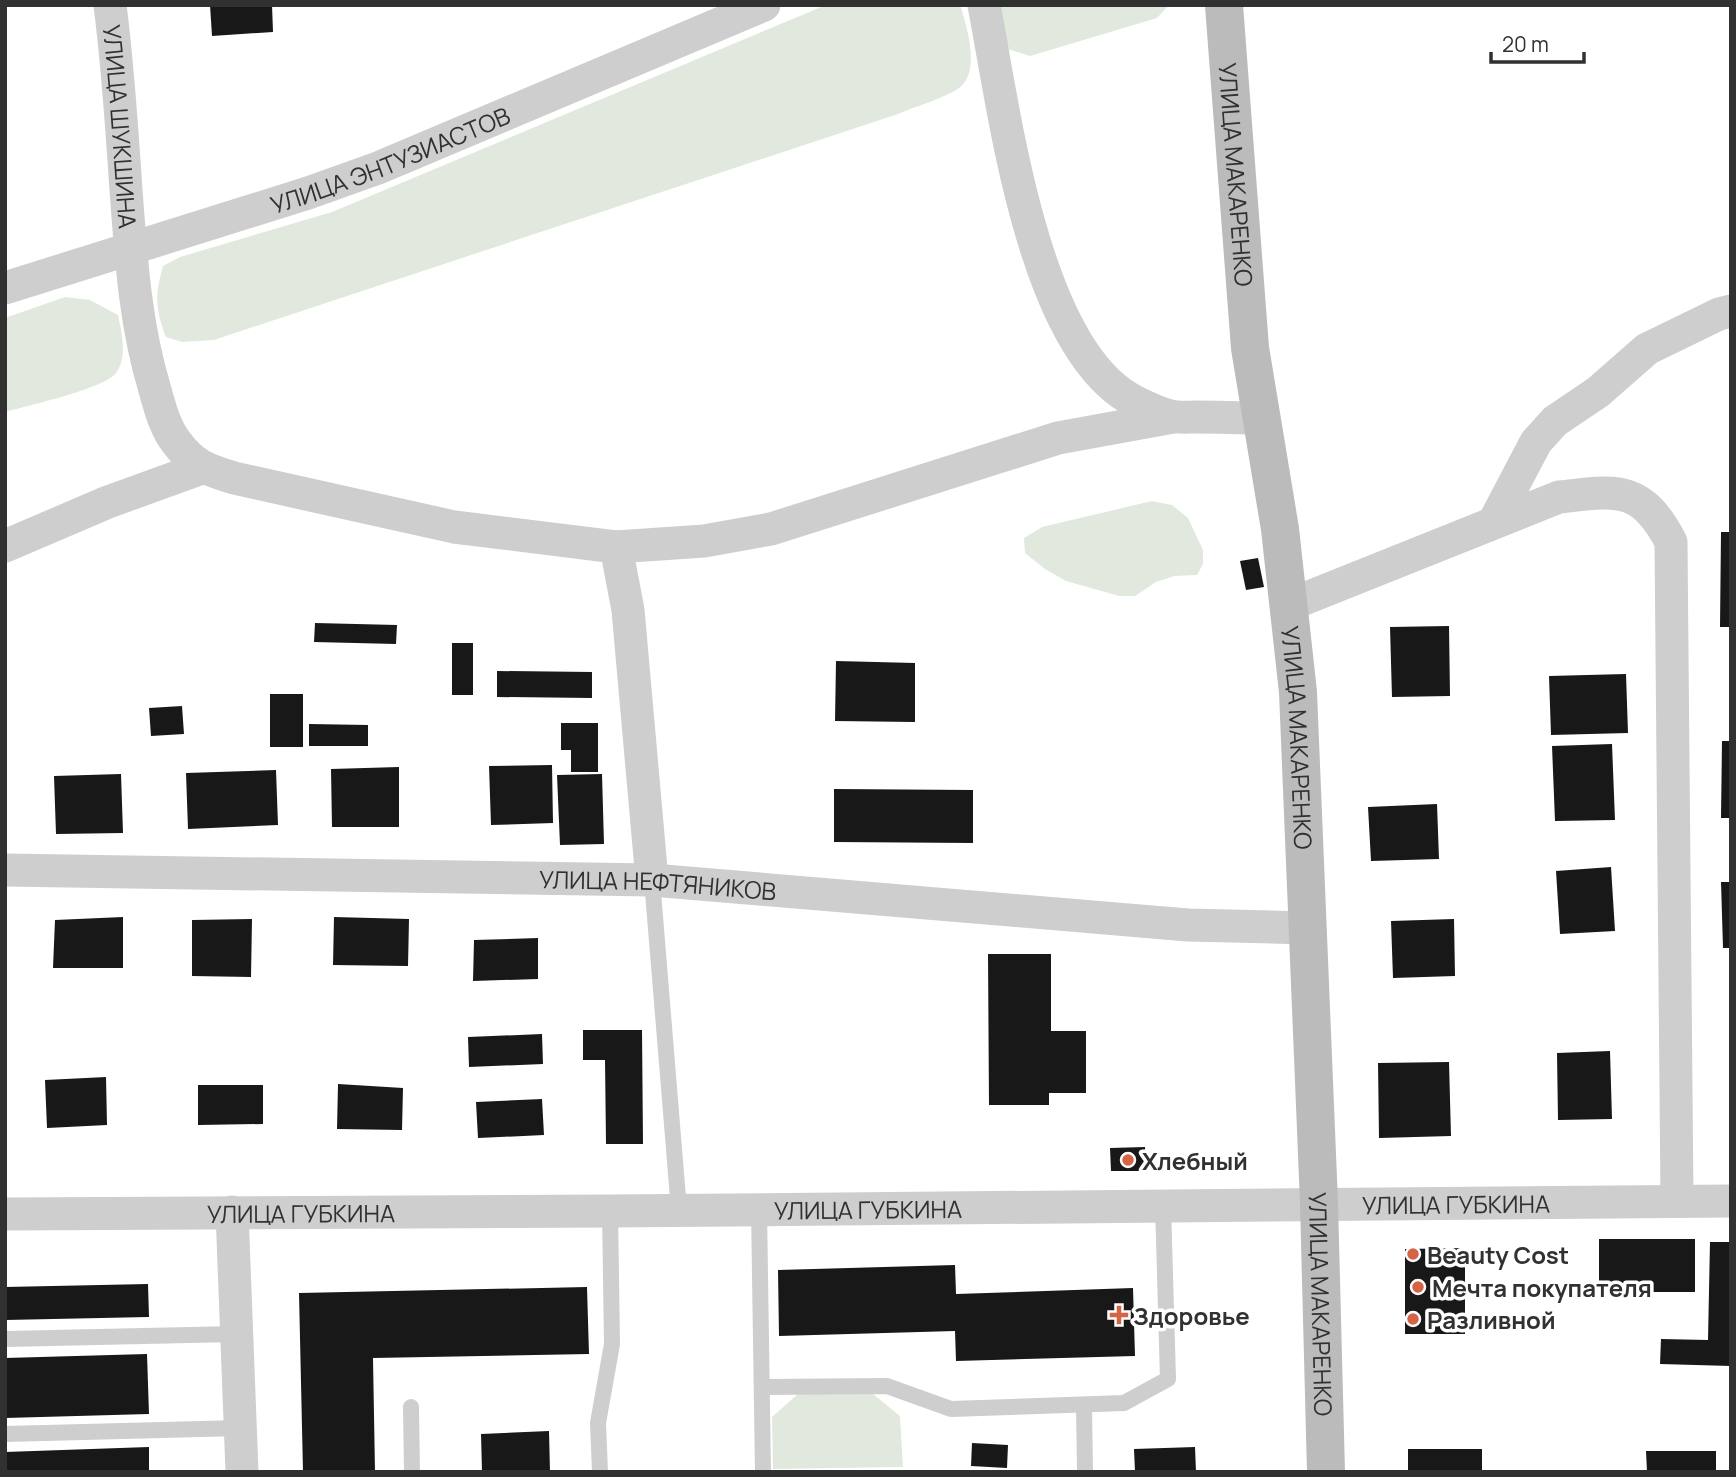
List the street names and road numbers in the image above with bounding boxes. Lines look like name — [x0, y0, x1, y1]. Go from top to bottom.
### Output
street label: УЛИЦА ШУКШИНА — [96, 23, 145, 230]
street label: УЛИЦА МАКАРЕНКО — [1212, 62, 1262, 287]
street label: УЛИЦА ЭНТУЗИАСТОВ — [266, 98, 515, 220]
street label: УЛИЦА МАКАРЕНКО — [1274, 624, 1321, 850]
street label: УЛИЦА НЕФТЯНИКОВ — [539, 862, 778, 907]
street label: УЛИЦА ГУБКИНА — [1362, 1186, 1550, 1221]
street label: УЛИЦА ГУБКИНА — [774, 1191, 962, 1226]
street label: УЛИЦА МАКАРЕНКО — [1302, 1191, 1341, 1417]
street label: УЛИЦА ГУБКИНА — [207, 1196, 395, 1229]

